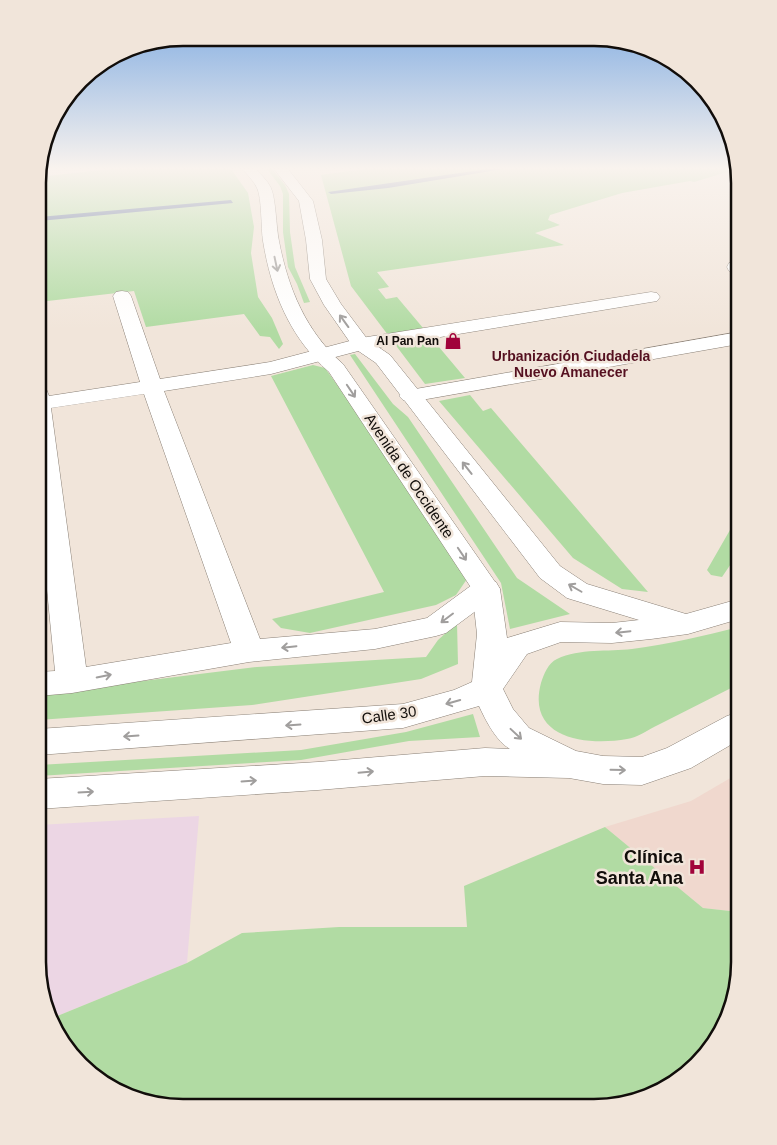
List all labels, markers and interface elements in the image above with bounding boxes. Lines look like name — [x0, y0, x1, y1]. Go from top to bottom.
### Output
one-way arrow — [272, 256, 281, 272]
one-way arrow — [339, 314, 349, 328]
shop icon: Al Pan Pan — [443, 331, 463, 351]
place label: Al Pan Pan — [376, 334, 439, 348]
district label: Urbanización Ciudadela Nuevo Amanecer — [492, 348, 651, 380]
one-way arrow — [346, 384, 356, 398]
street label: Avenida de Occidente — [361, 410, 457, 541]
one-way arrow — [462, 462, 473, 475]
one-way arrow — [457, 547, 467, 561]
one-way arrow — [568, 583, 582, 593]
one-way arrow — [440, 613, 454, 623]
one-way arrow — [615, 627, 631, 637]
one-way arrow — [282, 642, 298, 652]
one-way arrow — [95, 670, 111, 680]
one-way arrow — [446, 698, 462, 708]
street label: Calle 30 — [360, 702, 417, 727]
one-way arrow — [285, 720, 301, 730]
one-way arrow — [510, 728, 522, 740]
one-way arrow — [123, 731, 139, 740]
one-way arrow — [609, 765, 625, 775]
one-way arrow — [358, 767, 374, 777]
one-way arrow — [240, 777, 256, 786]
one-way arrow — [78, 787, 94, 796]
place label: Clínica Santa Ana — [596, 847, 684, 888]
hospital icon: Clínica Santa Ana — [687, 857, 707, 877]

